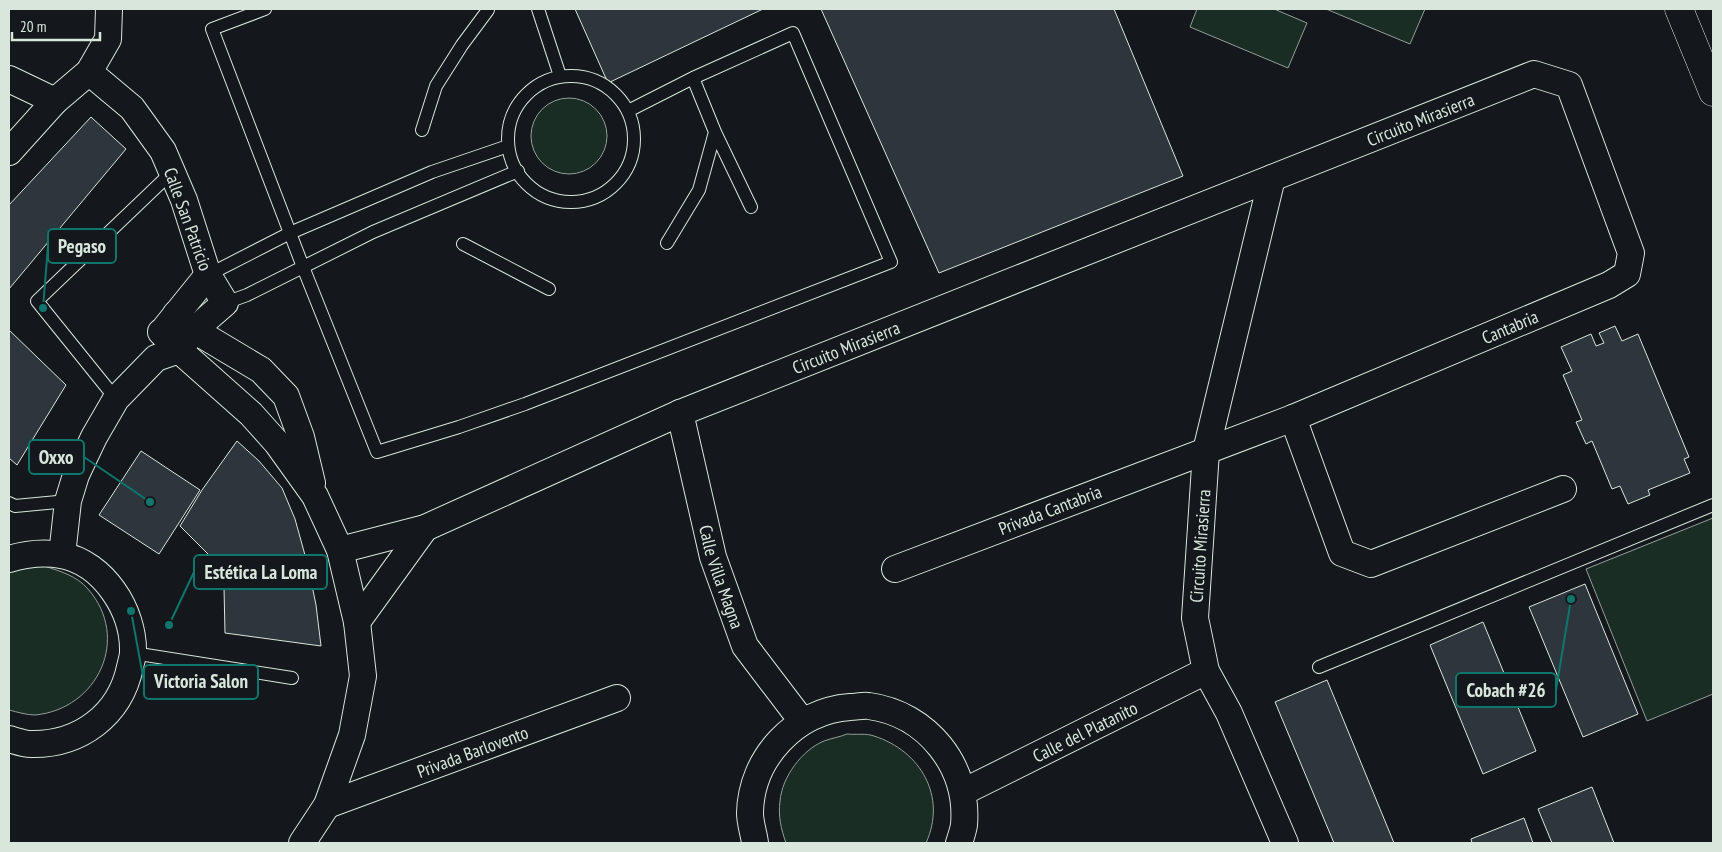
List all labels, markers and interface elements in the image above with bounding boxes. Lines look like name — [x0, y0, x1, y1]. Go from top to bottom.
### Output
scale bar — [12, 10, 100, 42]
text: 20 m — [20, 17, 46, 36]
street label: Circuito Mirasierra — [1363, 87, 1477, 151]
street label: Calle San Patricio — [159, 164, 217, 274]
callout: Pegaso — [48, 229, 116, 263]
text: Pegaso — [58, 234, 106, 258]
street label: Cantabria — [1478, 305, 1542, 349]
street label: Circuito Mirasierra — [789, 315, 903, 379]
callout: Oxxo — [29, 440, 84, 474]
text: Oxxo — [39, 445, 73, 469]
street label: Privada Cantabria — [995, 480, 1105, 540]
street label: Circuito Mirasierra — [1185, 489, 1215, 603]
street label: Calle Villa Magna — [695, 523, 749, 632]
callout: Estética La Loma — [194, 555, 327, 589]
text: Estética La Loma — [205, 560, 318, 584]
callout: Victoria Salon — [144, 665, 258, 699]
text: Victoria Salon — [153, 669, 248, 693]
callout: Cobach #26 — [1456, 673, 1556, 707]
text: Cobach #26 — [1466, 678, 1546, 702]
street label: Calle del Platanito — [1028, 696, 1141, 767]
street label: Privada Barlovento — [414, 720, 531, 782]

